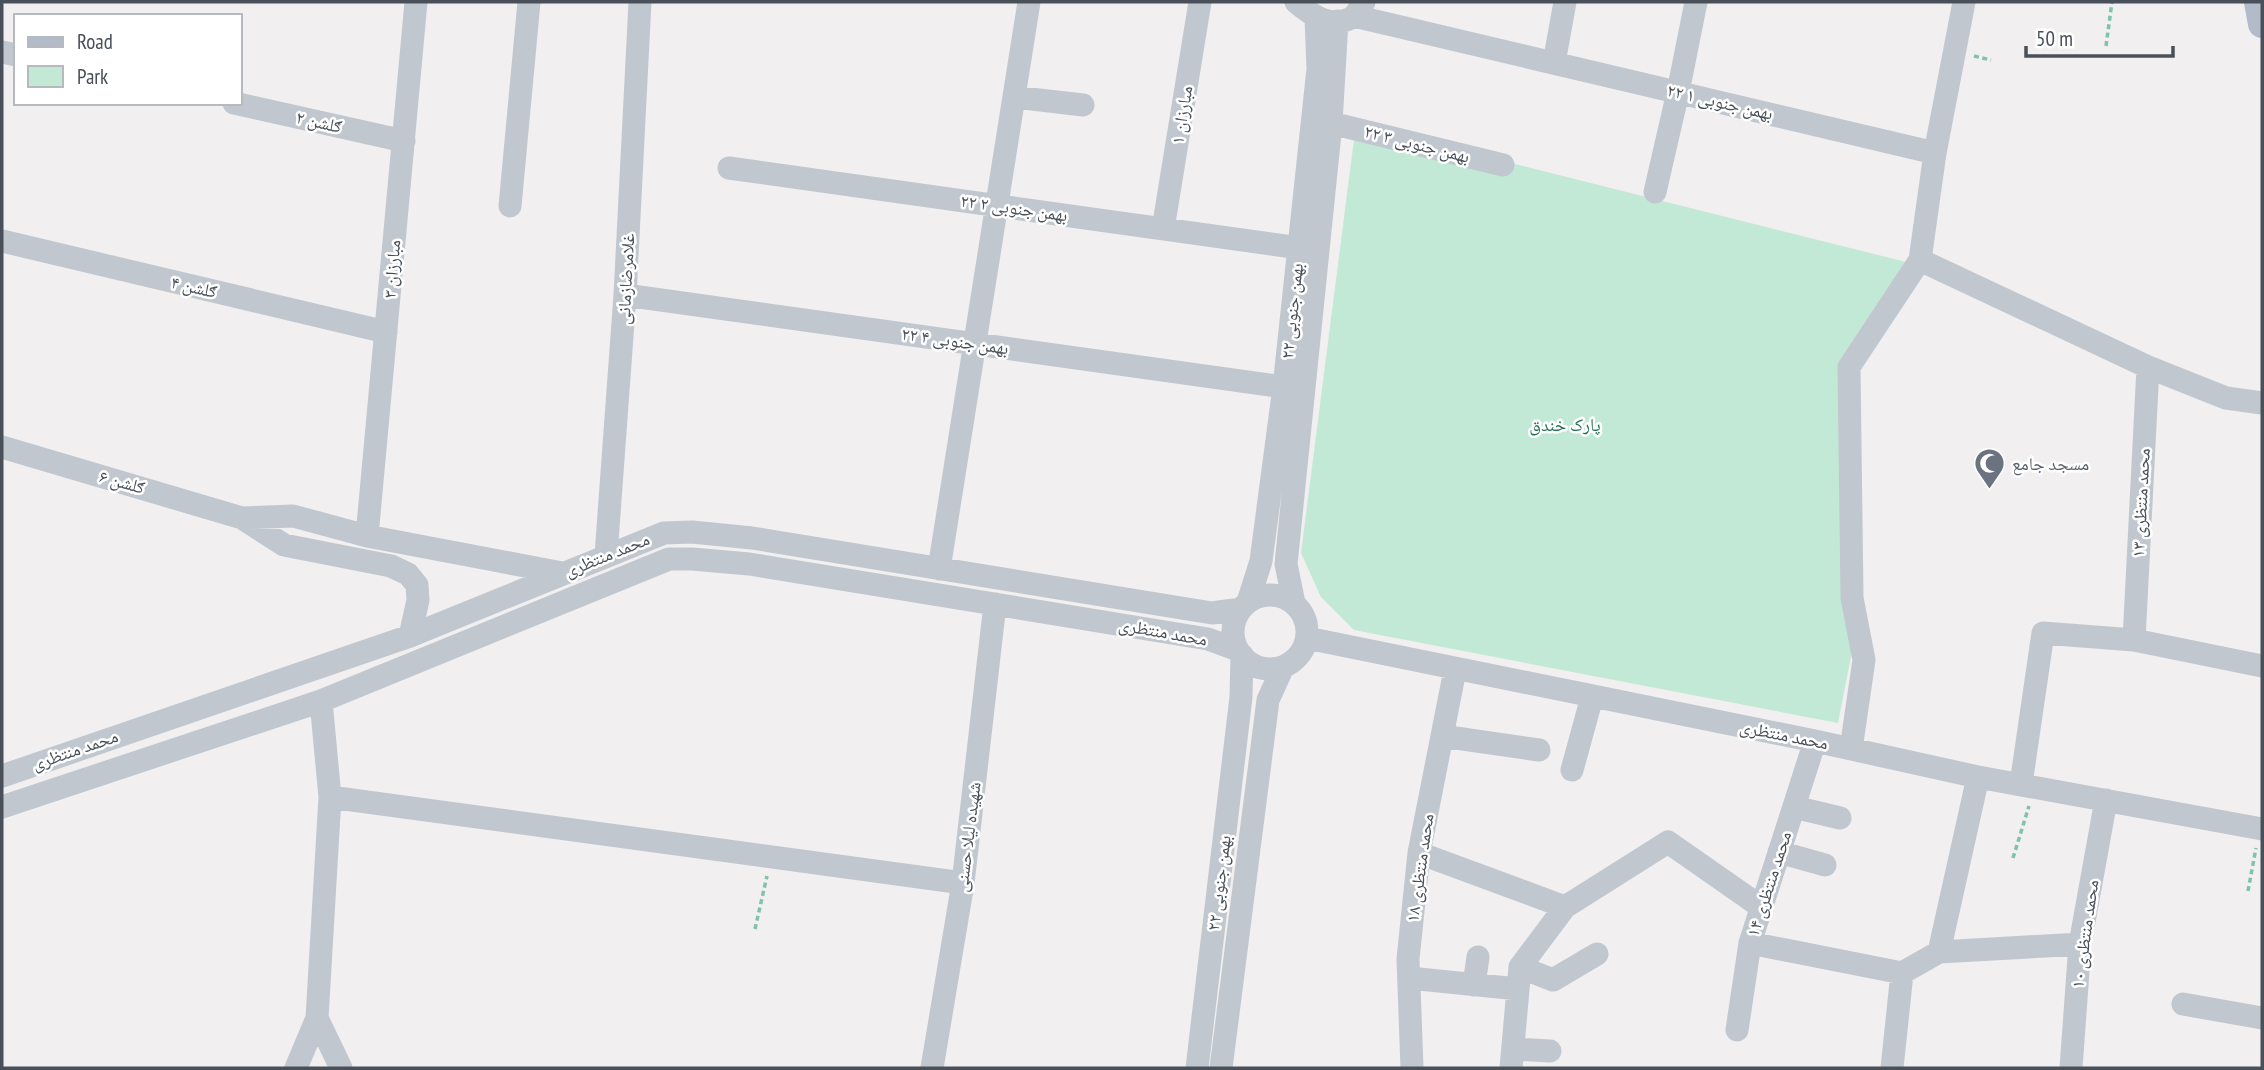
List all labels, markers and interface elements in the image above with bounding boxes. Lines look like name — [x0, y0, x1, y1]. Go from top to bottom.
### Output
legend — [14, 14, 242, 105]
scale bar — [2026, 14, 2173, 58]
text: 50 m — [2036, 25, 2073, 52]
text: Road — [77, 28, 113, 55]
text: Park — [77, 63, 108, 90]
street label: ۲۲ بهمن جنوبی ۱ — [1665, 78, 1775, 125]
street label: مبارزان ۱ — [1166, 84, 1197, 146]
street label: ګلشن ۲ — [294, 105, 345, 138]
street label: ۲۲ بهمن جنوبی ۳ — [1362, 119, 1472, 168]
street label: ۲۲ بهمن جنوبی ۲ — [959, 189, 1069, 226]
street label: غلامرضازمانی — [612, 233, 639, 325]
street label: مبارزان ۳ — [377, 239, 406, 299]
street label: ۲۲ بهمن جنوبی — [1275, 262, 1308, 360]
street label: ګلشن ۴ — [169, 270, 220, 303]
street label: ۲۲ بهمن جنوبی ۴ — [900, 322, 1010, 359]
park label: پارک خندق — [1529, 413, 1601, 436]
mosque icon: مسجد جامع — [1972, 447, 2006, 491]
street label: محمد منتظری ۱۳ — [2126, 448, 2155, 558]
place label: مسجد جامع — [2012, 452, 2089, 476]
street label: ګلشن ۶ — [97, 464, 148, 499]
street label: محمد منتظری — [561, 527, 653, 582]
street label: محمد منتظری — [1117, 612, 1209, 651]
street label: محمد منتظری — [1738, 715, 1830, 754]
street label: محمد منتظری — [29, 724, 121, 775]
street label: شهیده لیلا حسنی — [949, 780, 986, 893]
street label: محمد منتظری ۱۸ — [1400, 812, 1439, 924]
street label: محمد منتظری ۱۴ — [1741, 828, 1796, 940]
street label: ۲۲ بهمن جنوبی — [1201, 834, 1236, 932]
street label: محمد منتظری ۱۰ — [2065, 878, 2104, 990]

